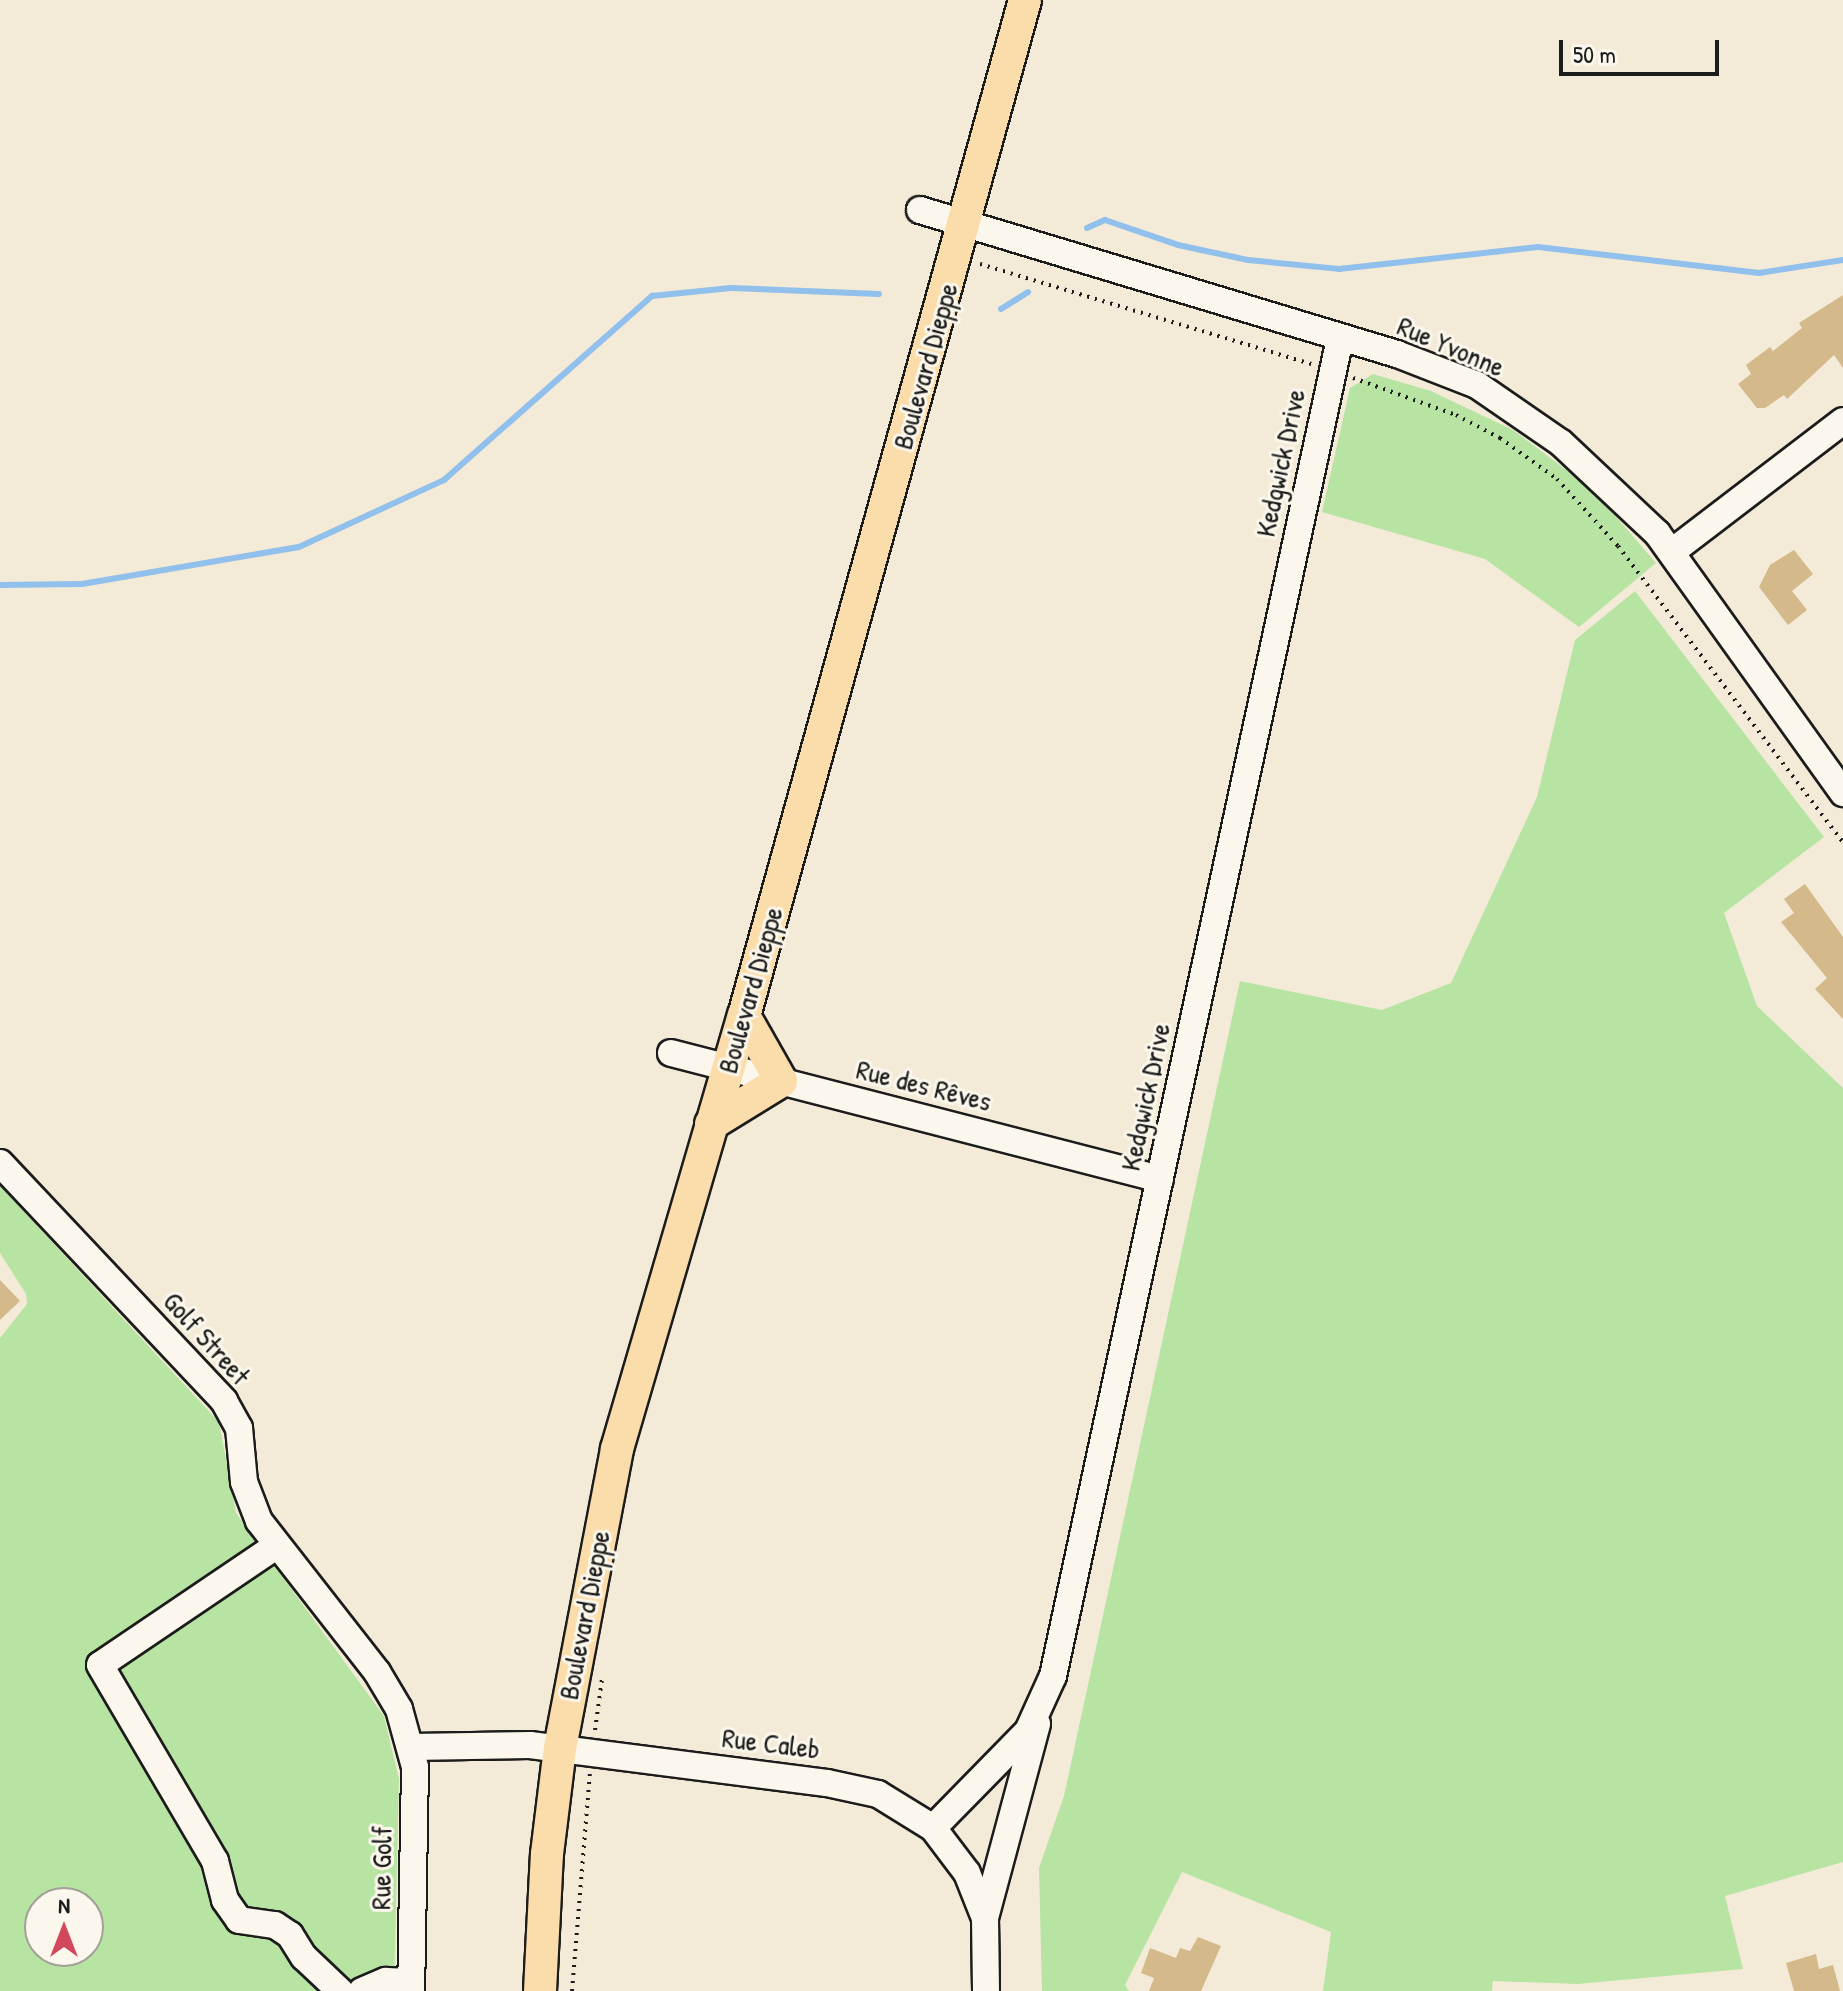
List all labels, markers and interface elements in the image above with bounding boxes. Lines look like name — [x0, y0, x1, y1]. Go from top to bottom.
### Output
scale bar — [1563, 24, 1723, 74]
text: 50 m — [1573, 38, 1616, 70]
street label: Boulevard Dieppe — [885, 279, 965, 453]
street label: Rue Yvonne — [1393, 308, 1509, 384]
street label: Kedgwick Drive — [1248, 386, 1312, 540]
street label: Boulevard Dieppe — [710, 903, 790, 1077]
street label: Kedgwick Drive — [1113, 1020, 1177, 1174]
street label: Rue des Rêves — [853, 1052, 995, 1118]
street label: Golf Street — [156, 1284, 258, 1392]
street label: Boulevard Dieppe — [551, 1528, 617, 1702]
street label: Rue Caleb — [720, 1720, 822, 1766]
street label: Rue Golf — [363, 1826, 399, 1910]
north arrow — [24, 1887, 104, 1967]
text: N — [58, 1890, 70, 1920]

